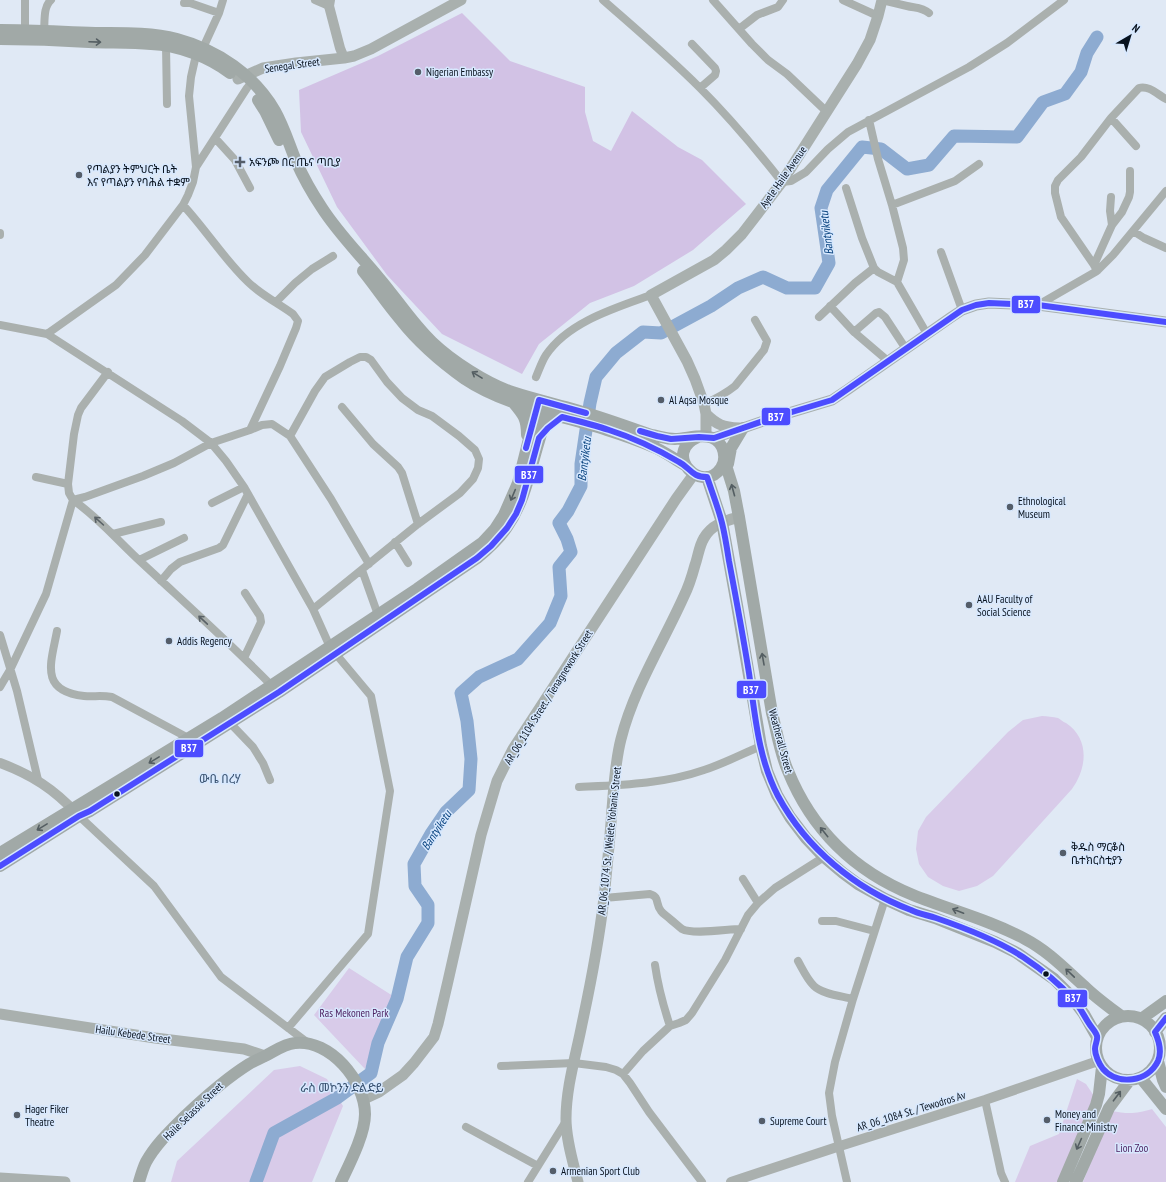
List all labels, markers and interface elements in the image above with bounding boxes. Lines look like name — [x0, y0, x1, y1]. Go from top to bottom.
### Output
north arrow — [1110, 16, 1150, 56]
text: N — [1130, 21, 1143, 35]
one-way arrow — [88, 38, 101, 46]
street label: Senegal Street — [264, 54, 320, 76]
place label: Nigerian Embassy — [426, 65, 494, 79]
marker: Nigerian Embassy — [413, 67, 423, 77]
street label: Ayele Haile Avenue — [756, 143, 810, 211]
place label: አፍንጮ በር ጤና ጣቢያ — [249, 155, 341, 169]
marker: አፍንጮ በር ጤና ጣቢያ — [234, 156, 246, 168]
place label: የጣልያን ትምህርት ቤት እና የጣልያን የባሕል ተቋም — [87, 162, 190, 189]
marker: የጣልያን ትምህርት ቤት እና የጣልያን የባሕል ተቋም — [74, 170, 84, 180]
water label: Bantyiketu — [816, 209, 836, 256]
line badge: B37 — [1011, 295, 1041, 314]
text: B37 — [1018, 297, 1034, 311]
one-way arrow — [471, 370, 483, 378]
place label: Al Aqsa Mosque — [669, 393, 729, 407]
marker: Al Aqsa Mosque — [656, 395, 666, 405]
line badge: B37 — [761, 407, 791, 426]
text: B37 — [768, 410, 784, 424]
water label: Bantyiketu — [574, 435, 594, 482]
line badge: B37 — [514, 465, 544, 484]
text: B37 — [521, 468, 537, 482]
one-way arrow — [729, 484, 737, 497]
one-way arrow — [509, 488, 516, 500]
place label: Ethnological Museum — [1018, 494, 1066, 521]
marker: Ethnological Museum — [1005, 502, 1015, 512]
one-way arrow — [94, 517, 104, 526]
place label: AAU Faculty of Social Science — [977, 592, 1033, 619]
marker: AAU Faculty of Social Science — [964, 600, 974, 610]
one-way arrow — [198, 616, 208, 625]
street label: AR_06_1104 Street. / Tenagnework Street — [501, 627, 595, 767]
place label: Addis Regency — [177, 634, 232, 648]
marker: Addis Regency — [164, 636, 174, 646]
one-way arrow — [759, 653, 767, 666]
line badge: B37 — [736, 680, 767, 699]
text: B37 — [743, 683, 759, 697]
street label: Weatherall Street — [766, 707, 796, 775]
line badge: B37 — [174, 739, 204, 758]
text: B37 — [181, 741, 197, 755]
one-way arrow — [148, 757, 160, 765]
street label: AR_06_1074 St. / Welete Yohanis Street — [594, 766, 624, 916]
district label: ውቤ በረሃ — [199, 771, 241, 786]
unlabelled marker — [112, 789, 122, 799]
water label: Bantyiketu — [418, 807, 455, 853]
one-way arrow — [37, 823, 48, 831]
one-way arrow — [820, 827, 829, 838]
place label: ቅዱስ ማርቆስ ቤተክርስቲያን — [1071, 840, 1125, 867]
marker: ቅዱስ ማርቆስ ቤተክርስቲያን — [1058, 848, 1068, 858]
one-way arrow — [952, 907, 964, 915]
one-way arrow — [1065, 968, 1075, 978]
unlabelled marker — [1041, 969, 1051, 979]
line badge: B37 — [1057, 989, 1088, 1008]
text: B37 — [1065, 991, 1081, 1005]
park label: Ras Mekonen Park — [319, 1006, 389, 1020]
street label: Hailu Kebede Street — [95, 1022, 171, 1046]
street label: Haile Selassie Street — [160, 1079, 226, 1143]
district label: ራስ መኮንን ድልድይ — [300, 1080, 384, 1095]
street label: AR_06_1084 St. / Tewodros Av — [855, 1088, 968, 1134]
one-way arrow — [1112, 1091, 1121, 1102]
place label: Hager Fiker Theatre — [25, 1102, 69, 1129]
place label: Money and Finance Ministry — [1055, 1107, 1118, 1134]
marker: Hager Fiker Theatre — [12, 1110, 22, 1120]
place label: Supreme Court — [770, 1114, 826, 1128]
marker: Money and Finance Ministry — [1042, 1115, 1052, 1125]
marker: Supreme Court — [757, 1116, 767, 1126]
one-way arrow — [1075, 1138, 1083, 1150]
park label: Lion Zoo — [1116, 1141, 1149, 1155]
place label: Armenian Sport Club — [561, 1164, 640, 1178]
marker: Armenian Sport Club — [548, 1166, 558, 1176]

